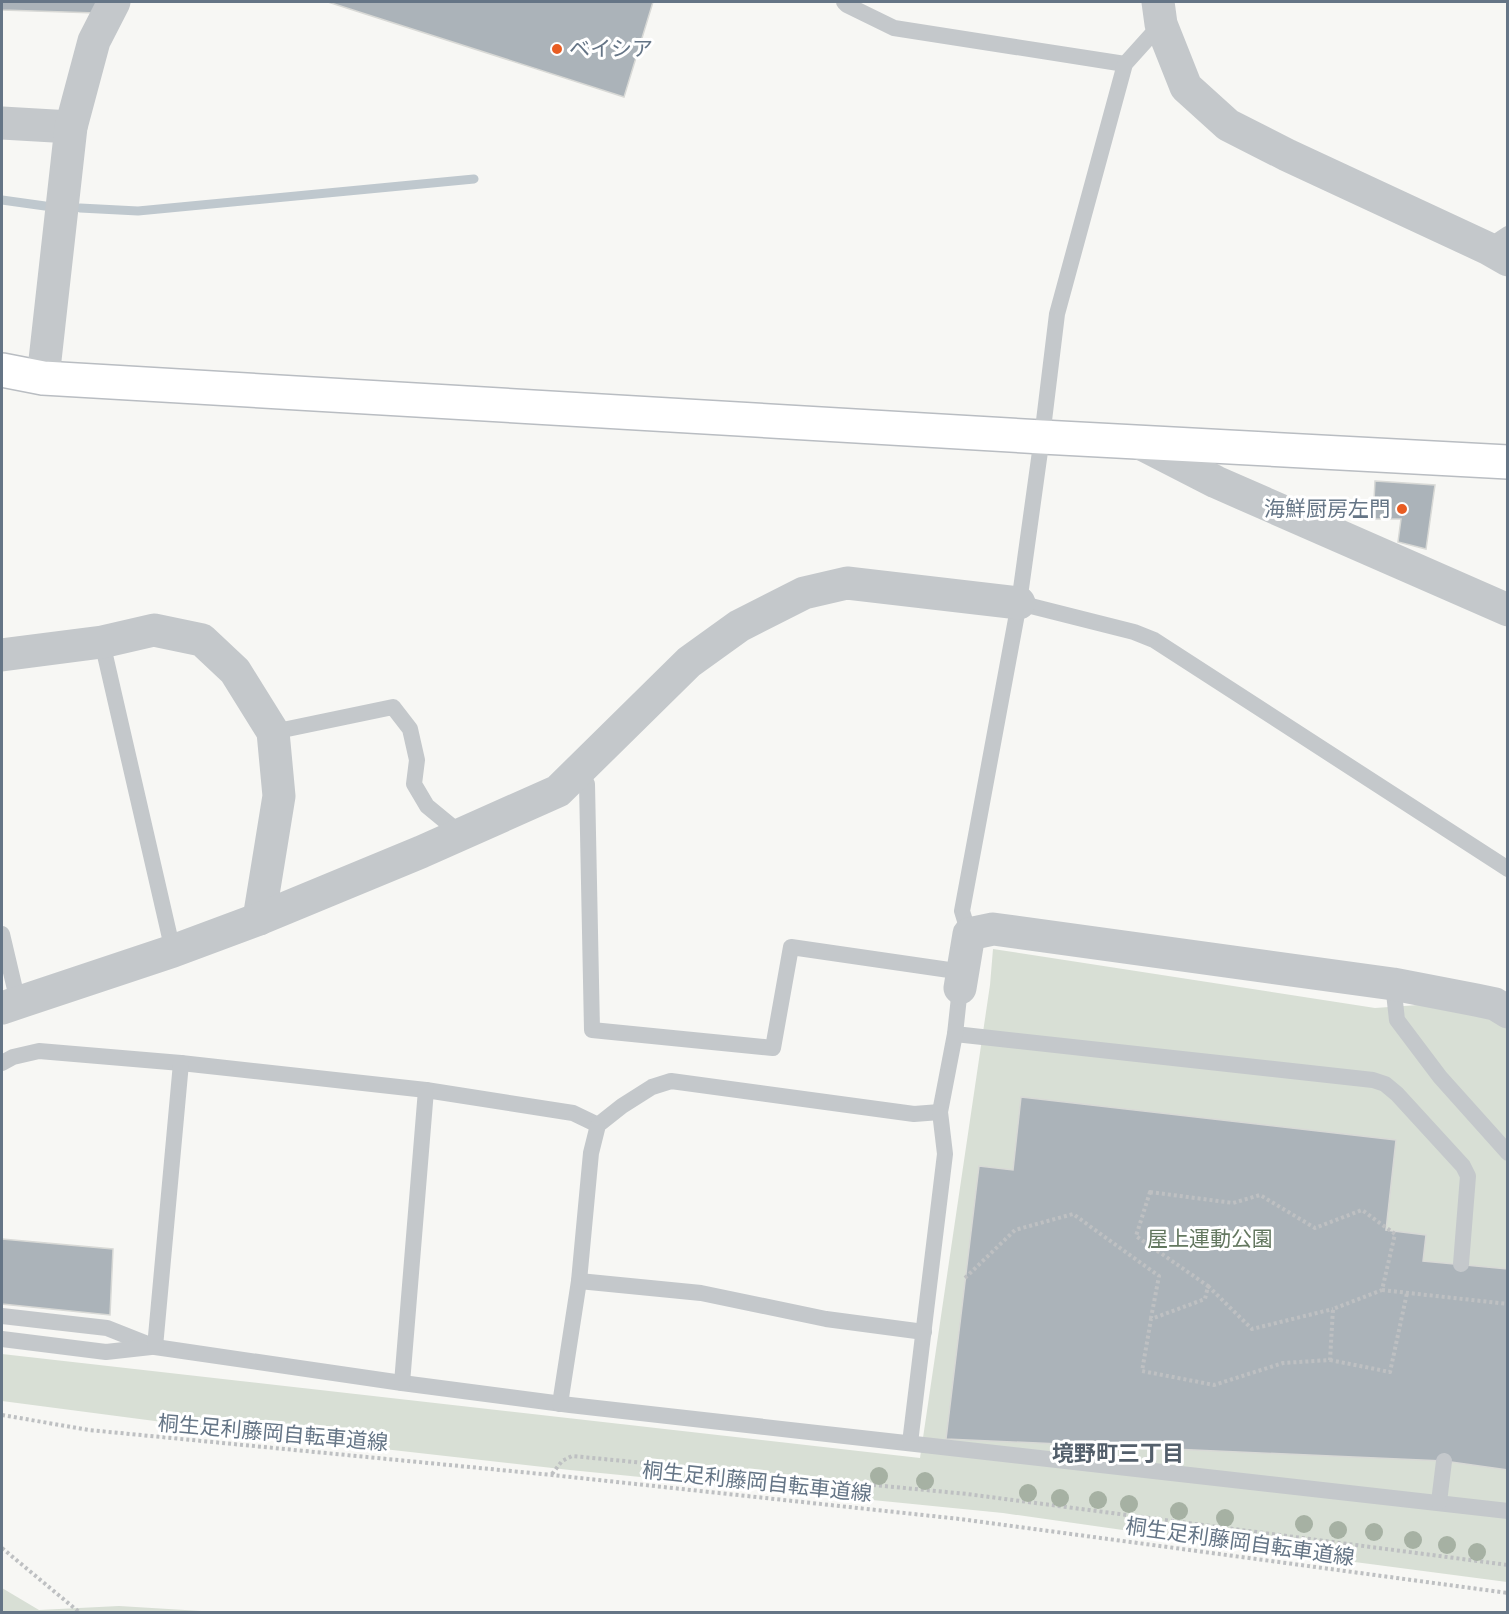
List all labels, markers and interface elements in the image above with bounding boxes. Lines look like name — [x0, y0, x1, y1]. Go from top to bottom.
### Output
place label: ベイシア — [569, 37, 653, 61]
marker: ベイシア — [550, 42, 564, 56]
place label: 海鮮厨房左門 — [1264, 497, 1390, 521]
marker: 海鮮厨房左門 — [1395, 502, 1409, 516]
park label: 屋上運動公園 — [1147, 1227, 1273, 1251]
street label: 桐生足利藤岡自転車道線 — [157, 1411, 389, 1455]
district label: 境野町三丁目 — [1052, 1441, 1184, 1467]
street label: 桐生足利藤岡自転車道線 — [641, 1458, 873, 1506]
street label: 桐生足利藤岡自転車道線 — [1124, 1514, 1356, 1570]

